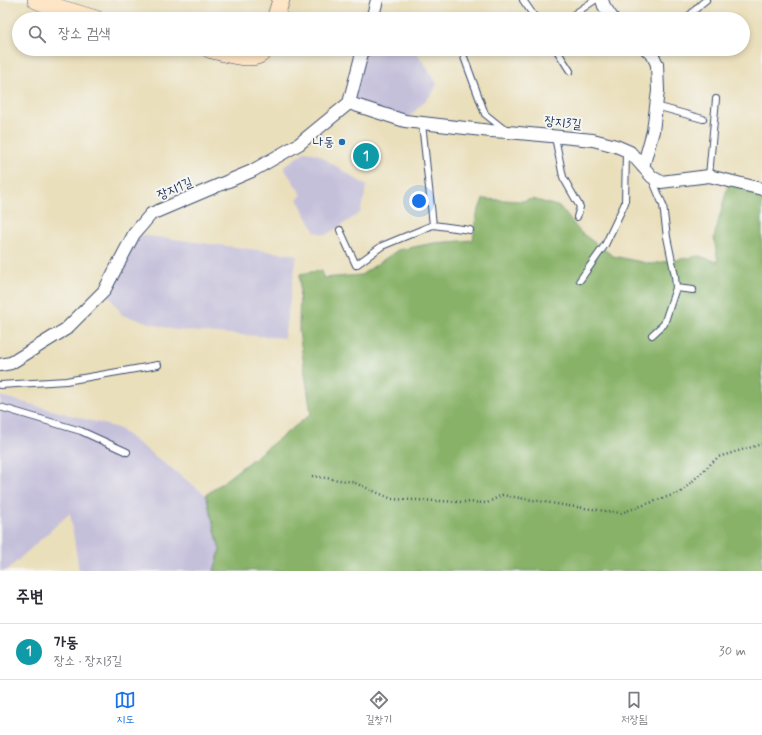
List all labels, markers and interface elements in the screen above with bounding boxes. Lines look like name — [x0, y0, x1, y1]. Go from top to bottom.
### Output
search box — [12, 12, 750, 56]
icon: search — [26, 23, 48, 45]
text: 장소 검색 — [58, 24, 110, 44]
street label: 장지3길 — [544, 113, 582, 133]
place label: 나동 — [313, 134, 334, 151]
marker: 나동 — [337, 137, 347, 147]
pin: 1 — [353, 141, 379, 171]
street label: 장지1길 — [155, 174, 195, 204]
your location — [409, 191, 429, 211]
text: 주변 — [16, 586, 43, 608]
text: 가동 — [54, 633, 78, 653]
text: 1 — [26, 643, 32, 660]
text: 30 m — [719, 643, 746, 660]
text: 장소 · 장지3길 — [54, 653, 122, 670]
tab: 지도 — [114, 689, 136, 727]
tab: 길찾기 — [365, 689, 392, 727]
tab: 저장됨 — [621, 689, 648, 727]

